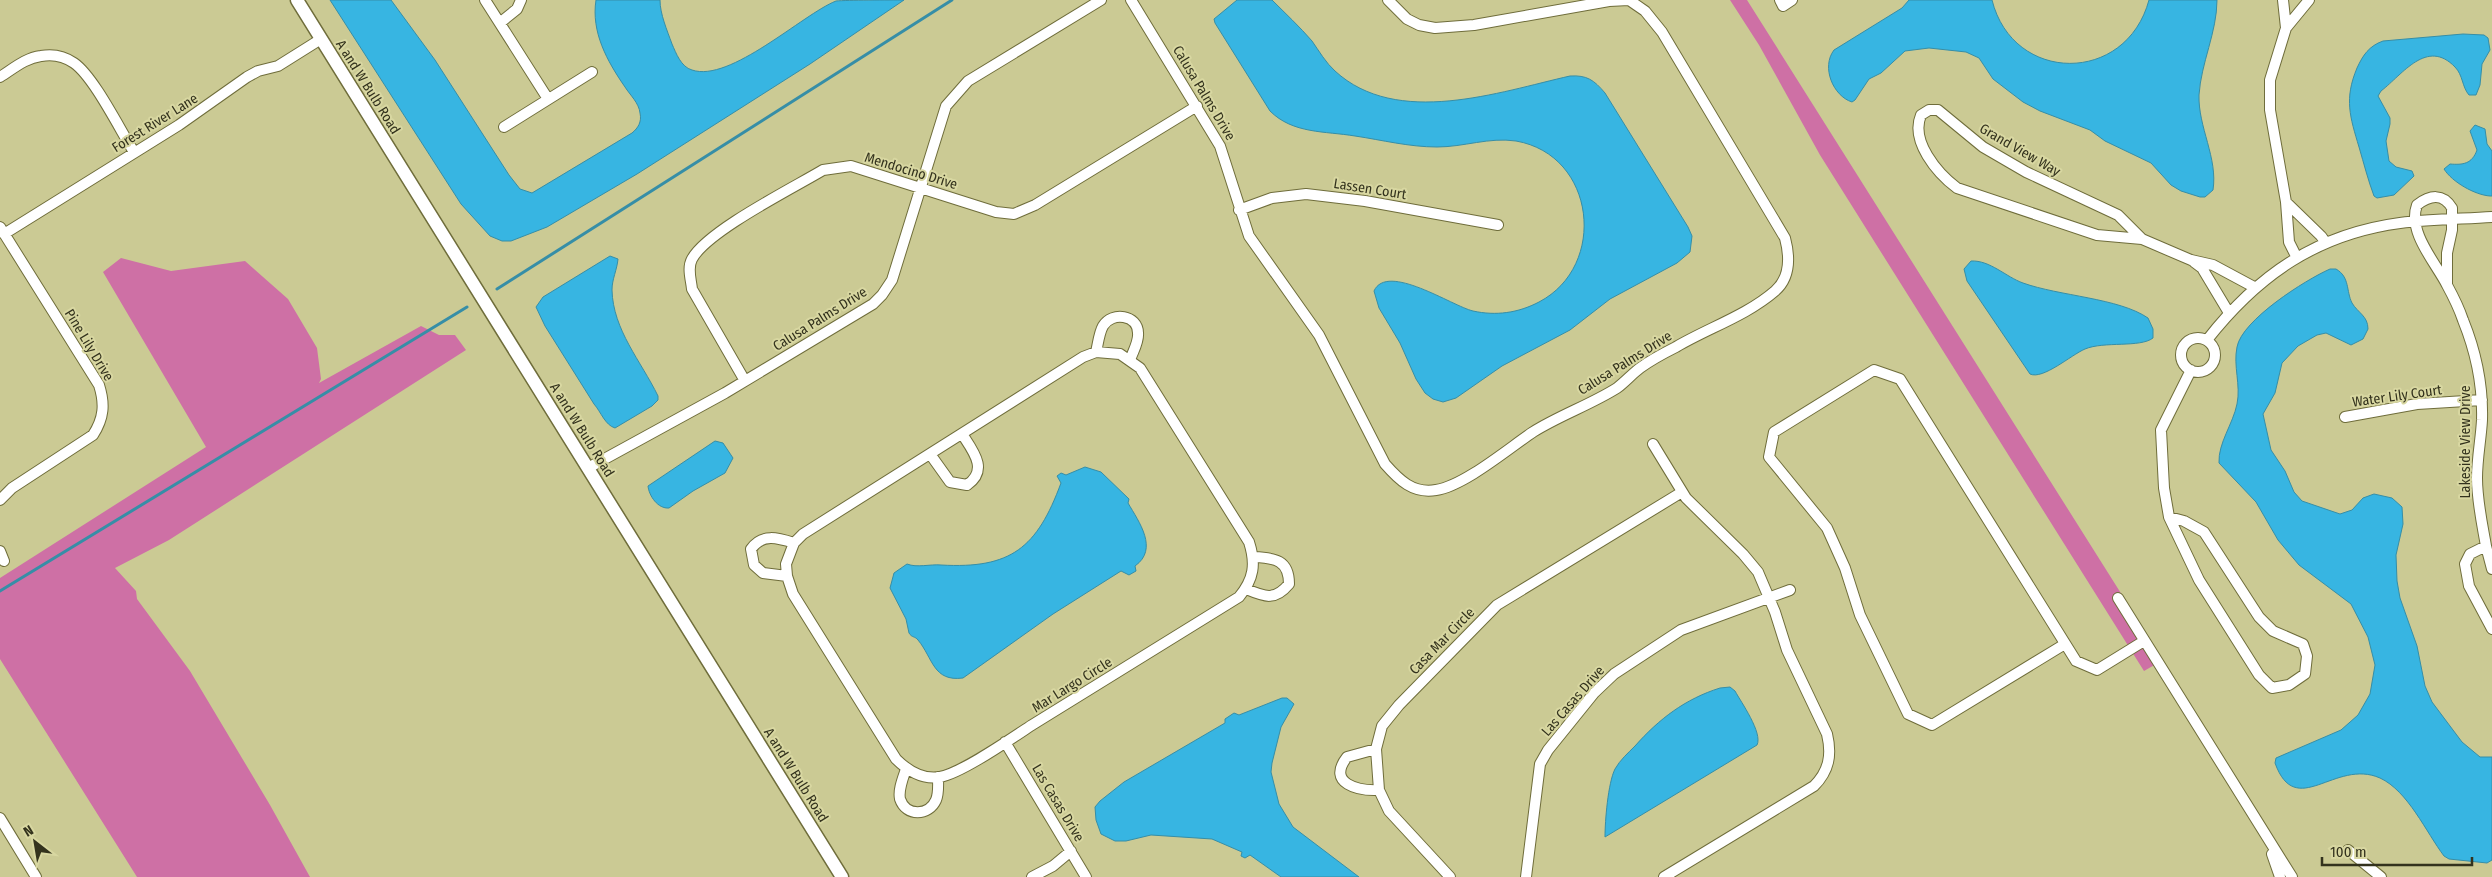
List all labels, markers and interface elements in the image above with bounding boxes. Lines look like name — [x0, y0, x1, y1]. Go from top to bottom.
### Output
street label: A and W Bulb Road — [332, 37, 404, 137]
street label: Calusa Palms Drive — [1169, 43, 1239, 143]
street label: Forest River Lane — [109, 90, 201, 156]
street label: Grand View Way — [1977, 120, 2064, 180]
street label: Mendocino Drive — [862, 149, 960, 193]
street label: Lassen Court — [1332, 175, 1408, 203]
street label: Calusa Palms Drive — [770, 283, 870, 355]
street label: Pine Lily Drive — [61, 306, 117, 384]
street label: Calusa Palms Drive — [1575, 327, 1675, 399]
street label: A and W Bulb Road — [546, 380, 618, 480]
street label: Water Lily Court — [2351, 381, 2443, 411]
street label: Lakeside View Drive — [2457, 385, 2474, 499]
street label: Casa Mar Circle — [1406, 604, 1478, 678]
street label: Mar Largo Circle — [1029, 654, 1115, 716]
street label: Las Casas Drive — [1538, 662, 1608, 740]
street label: A and W Bulb Road — [760, 725, 832, 825]
street label: Las Casas Drive — [1028, 761, 1088, 845]
north arrow — [10, 817, 60, 867]
text: N — [21, 822, 37, 841]
scale bar — [2322, 834, 2472, 866]
text: 100 m — [2330, 843, 2367, 861]

